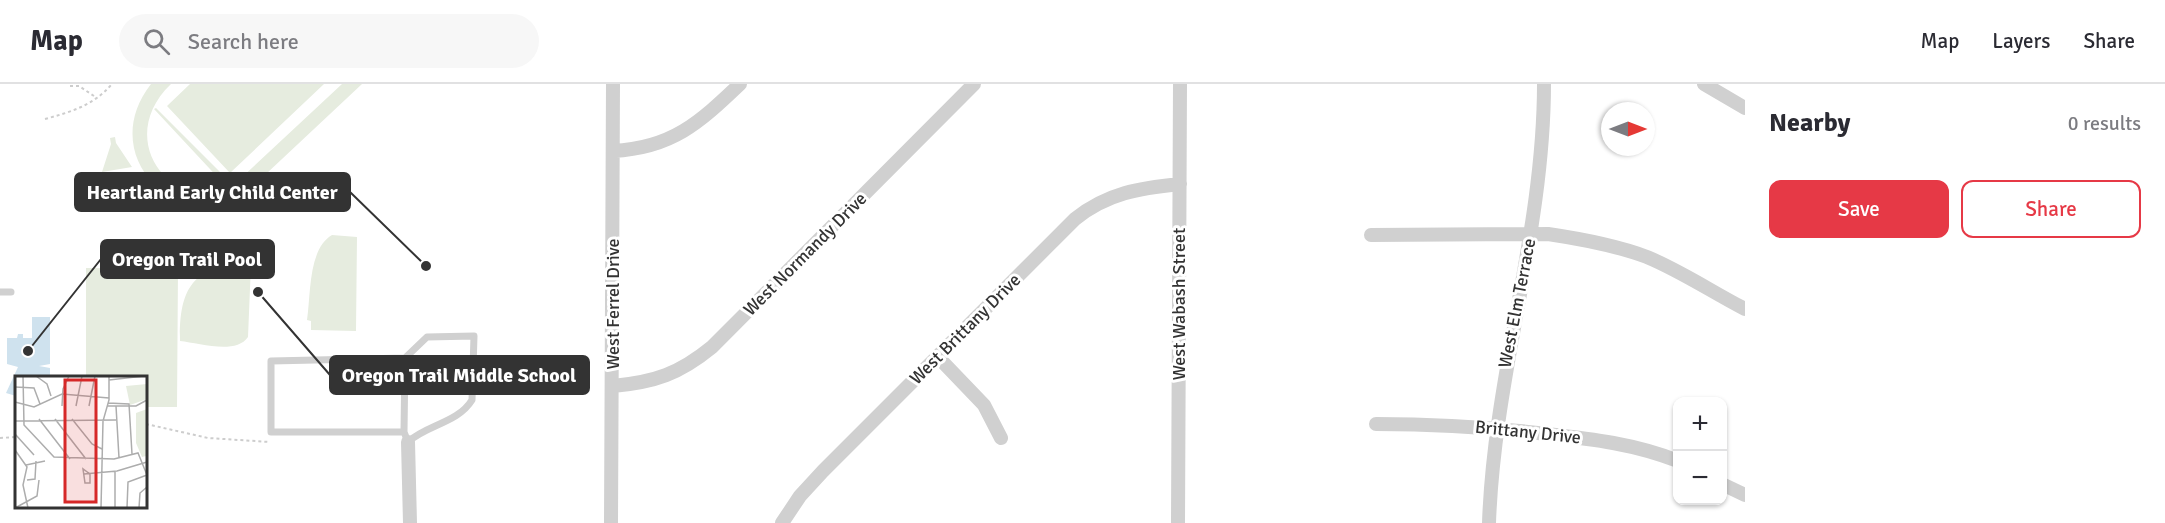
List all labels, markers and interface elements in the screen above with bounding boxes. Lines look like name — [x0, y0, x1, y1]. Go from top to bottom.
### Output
search box — [119, 14, 539, 68]
text: Map — [30, 24, 83, 58]
icon: search — [140, 25, 173, 58]
text: Search here — [188, 28, 299, 55]
text: Map — [1921, 28, 1959, 54]
text: Layers — [1992, 28, 2050, 54]
text: Share — [2083, 28, 2135, 54]
north arrow — [1601, 102, 1655, 156]
text: Nearby — [1769, 107, 1850, 139]
text: 0 results — [2068, 111, 2141, 136]
callout: Heartland Early Child Center — [75, 173, 350, 211]
text: Heartland Early Child Center — [86, 180, 338, 205]
button: Save — [1769, 180, 1949, 238]
button: Share — [1961, 180, 2141, 238]
street label: West Normandy Drive — [739, 188, 871, 320]
street label: West Wabash Street — [1168, 228, 1190, 380]
street label: West Elm Terrace — [1494, 236, 1540, 370]
street label: West Ferrel Drive — [602, 238, 624, 370]
callout: Oregon Trail Pool — [101, 240, 274, 278]
text: Oregon Trail Pool — [112, 247, 262, 272]
street label: West Brittany Drive — [905, 269, 1025, 389]
callout: Oregon Trail Middle School — [330, 356, 589, 394]
text: Oregon Trail Middle School — [342, 363, 576, 388]
inset map — [15, 376, 147, 508]
map controls — [1673, 397, 1727, 505]
button: + — [1673, 397, 1727, 451]
street label: Brittany Drive — [1474, 416, 1582, 448]
button: − — [1673, 451, 1727, 505]

